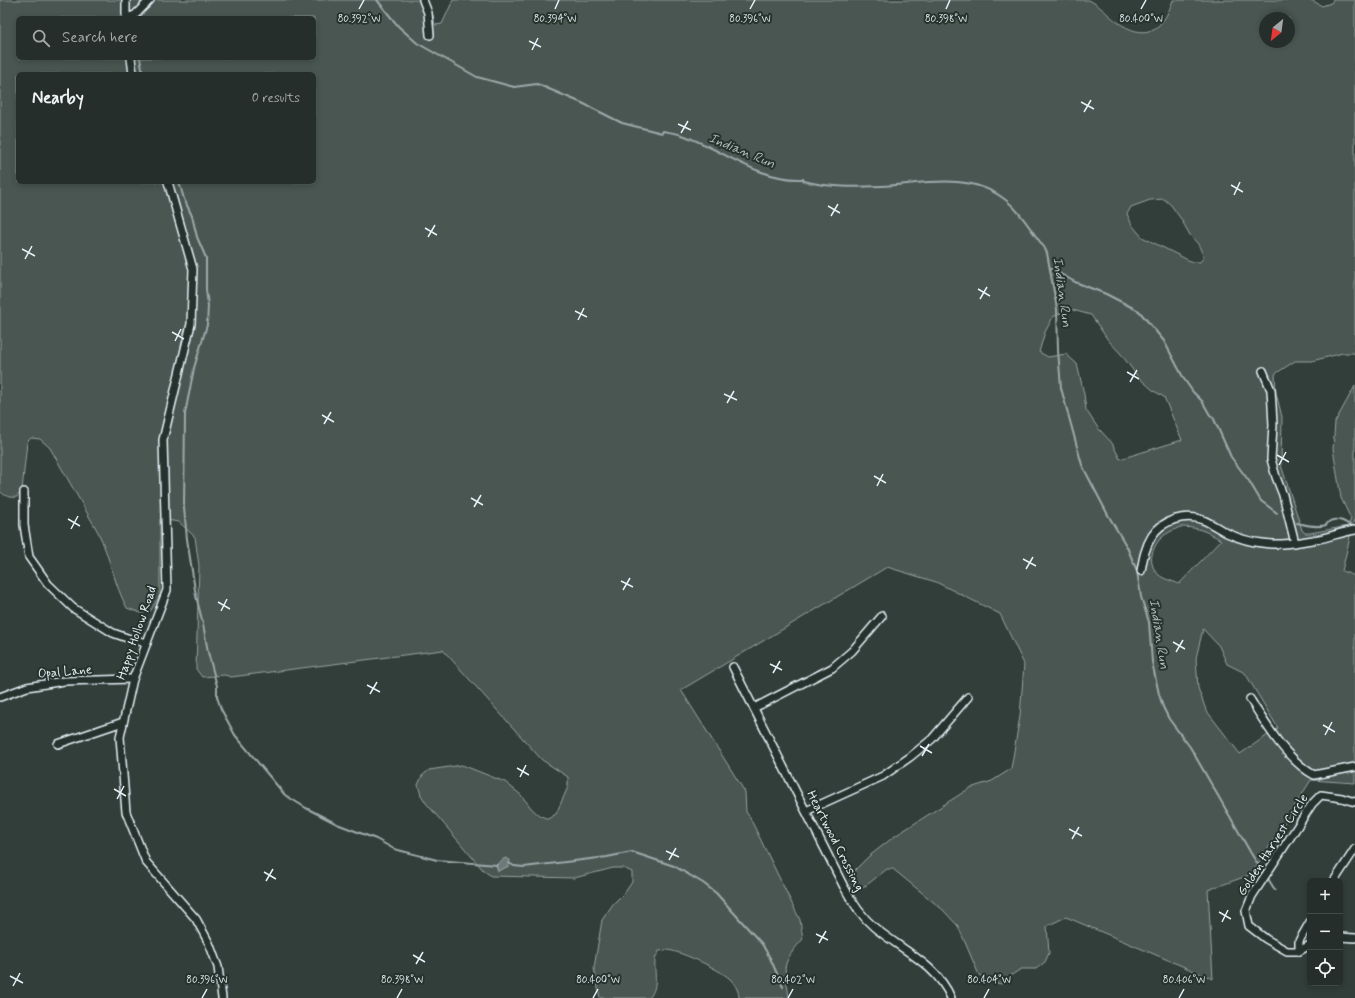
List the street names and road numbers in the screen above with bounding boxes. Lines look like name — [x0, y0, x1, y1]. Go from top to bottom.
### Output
street label: Happy Hollow Road — [113, 584, 161, 682]
street label: Opal Lane — [37, 661, 93, 683]
street label: Heartwood Crossing — [802, 788, 868, 894]
street label: Golden Harvest Circle — [1234, 791, 1312, 899]

